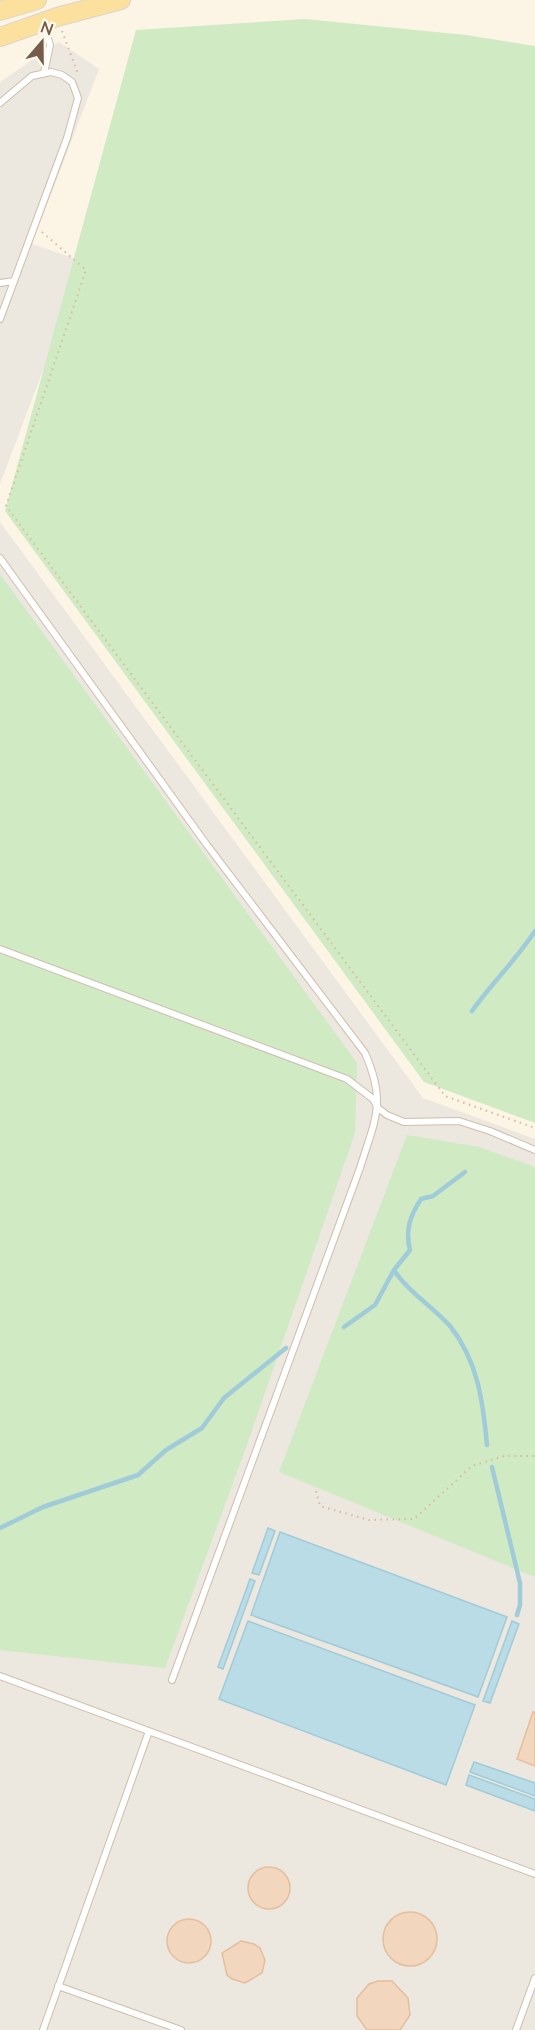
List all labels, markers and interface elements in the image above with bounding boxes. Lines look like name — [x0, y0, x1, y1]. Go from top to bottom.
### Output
north arrow — [12, 12, 72, 72]
text: N — [38, 16, 56, 38]

